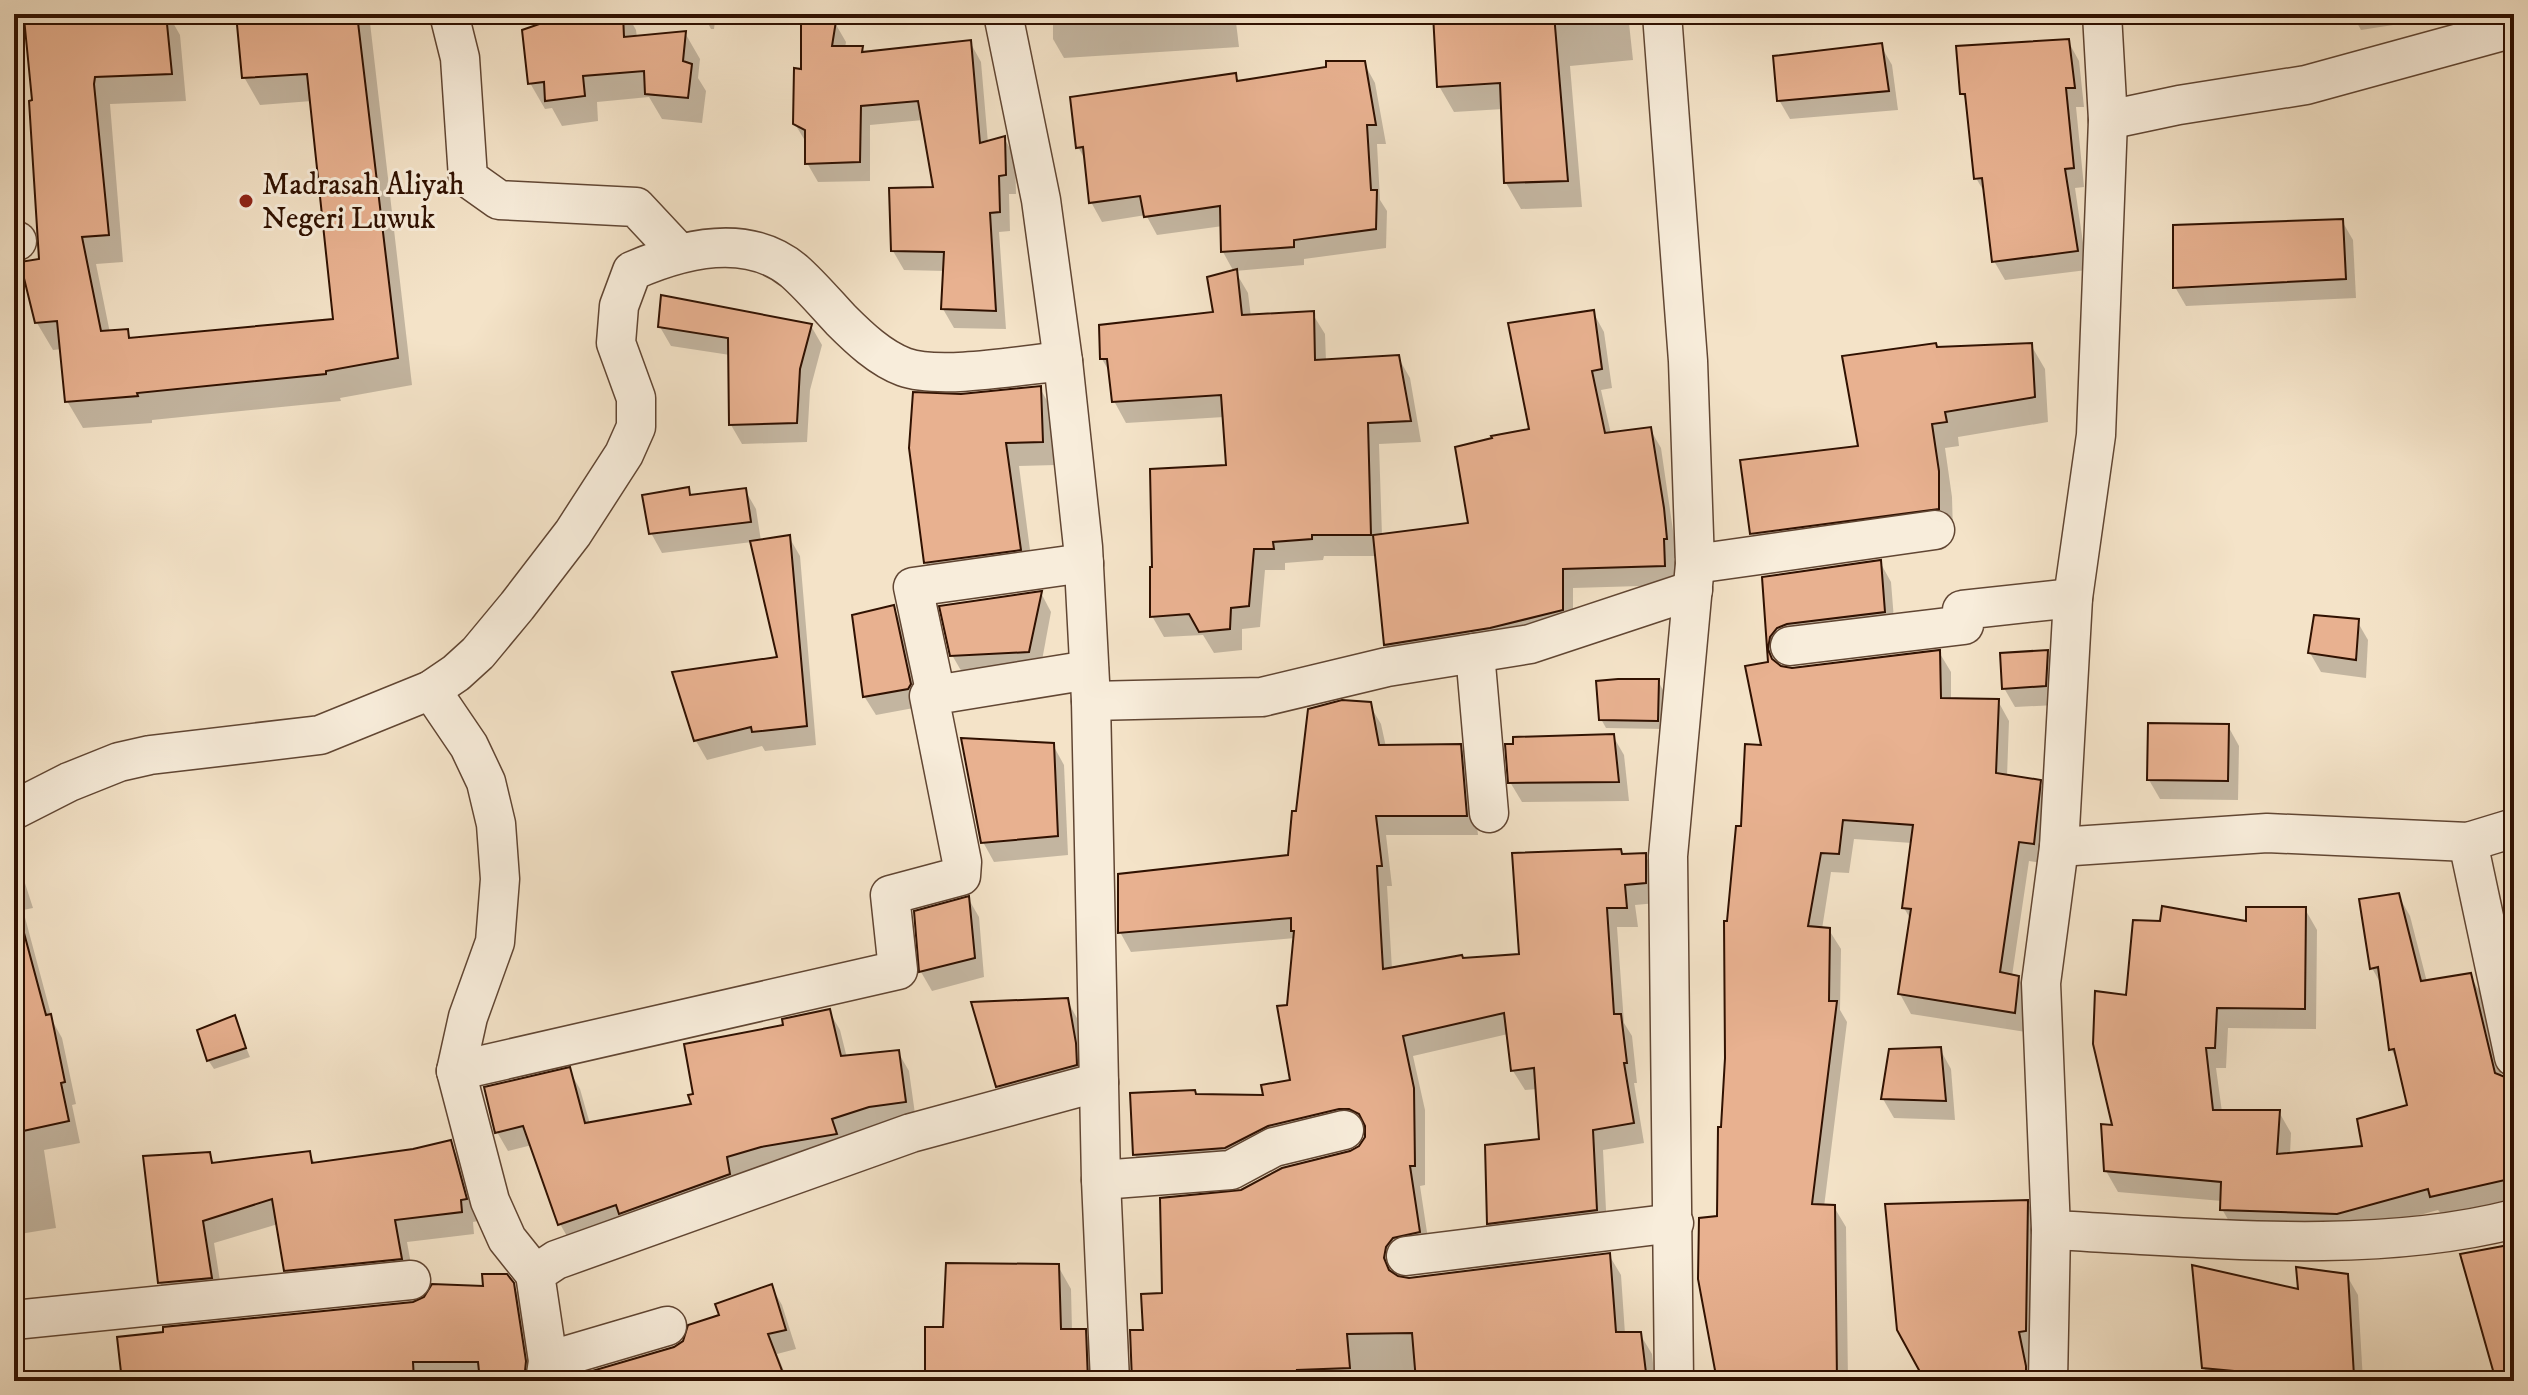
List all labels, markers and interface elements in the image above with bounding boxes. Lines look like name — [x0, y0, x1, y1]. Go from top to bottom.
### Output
place label: Madrasah Aliyah Negeri Luwuk — [262, 167, 465, 238]
marker: Madrasah Aliyah Negeri Luwuk — [237, 192, 255, 210]

